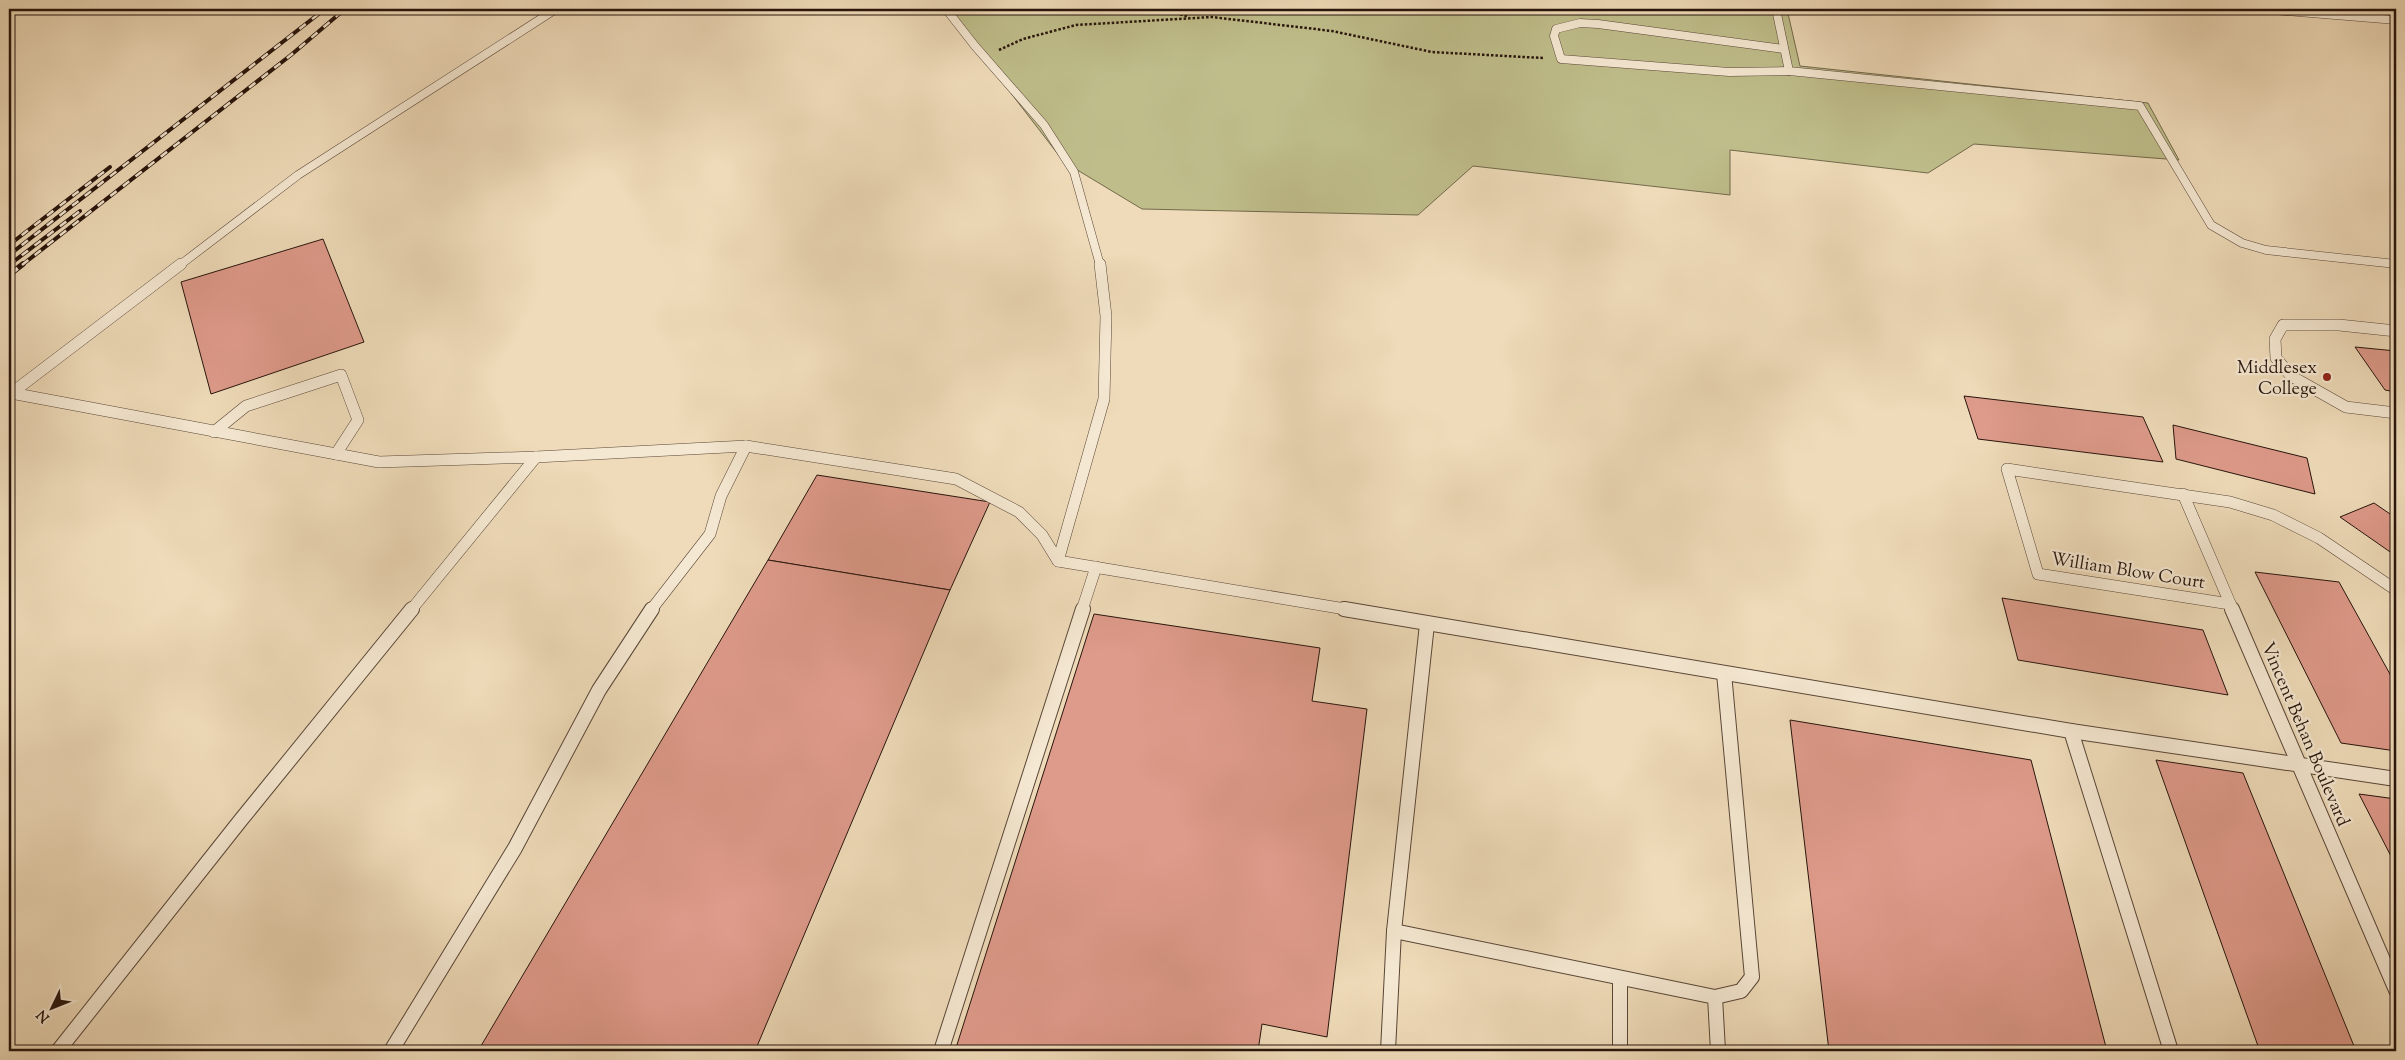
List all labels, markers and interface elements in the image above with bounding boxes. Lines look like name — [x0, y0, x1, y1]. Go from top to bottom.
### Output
place label: Middlesex College — [2237, 356, 2317, 403]
marker: Middlesex College — [2321, 371, 2333, 383]
street label: William Blow Court — [2049, 547, 2207, 597]
street label: Vincent Behan Boulevard — [2254, 639, 2355, 831]
north arrow — [28, 982, 78, 1032]
text: N — [33, 1005, 55, 1026]

